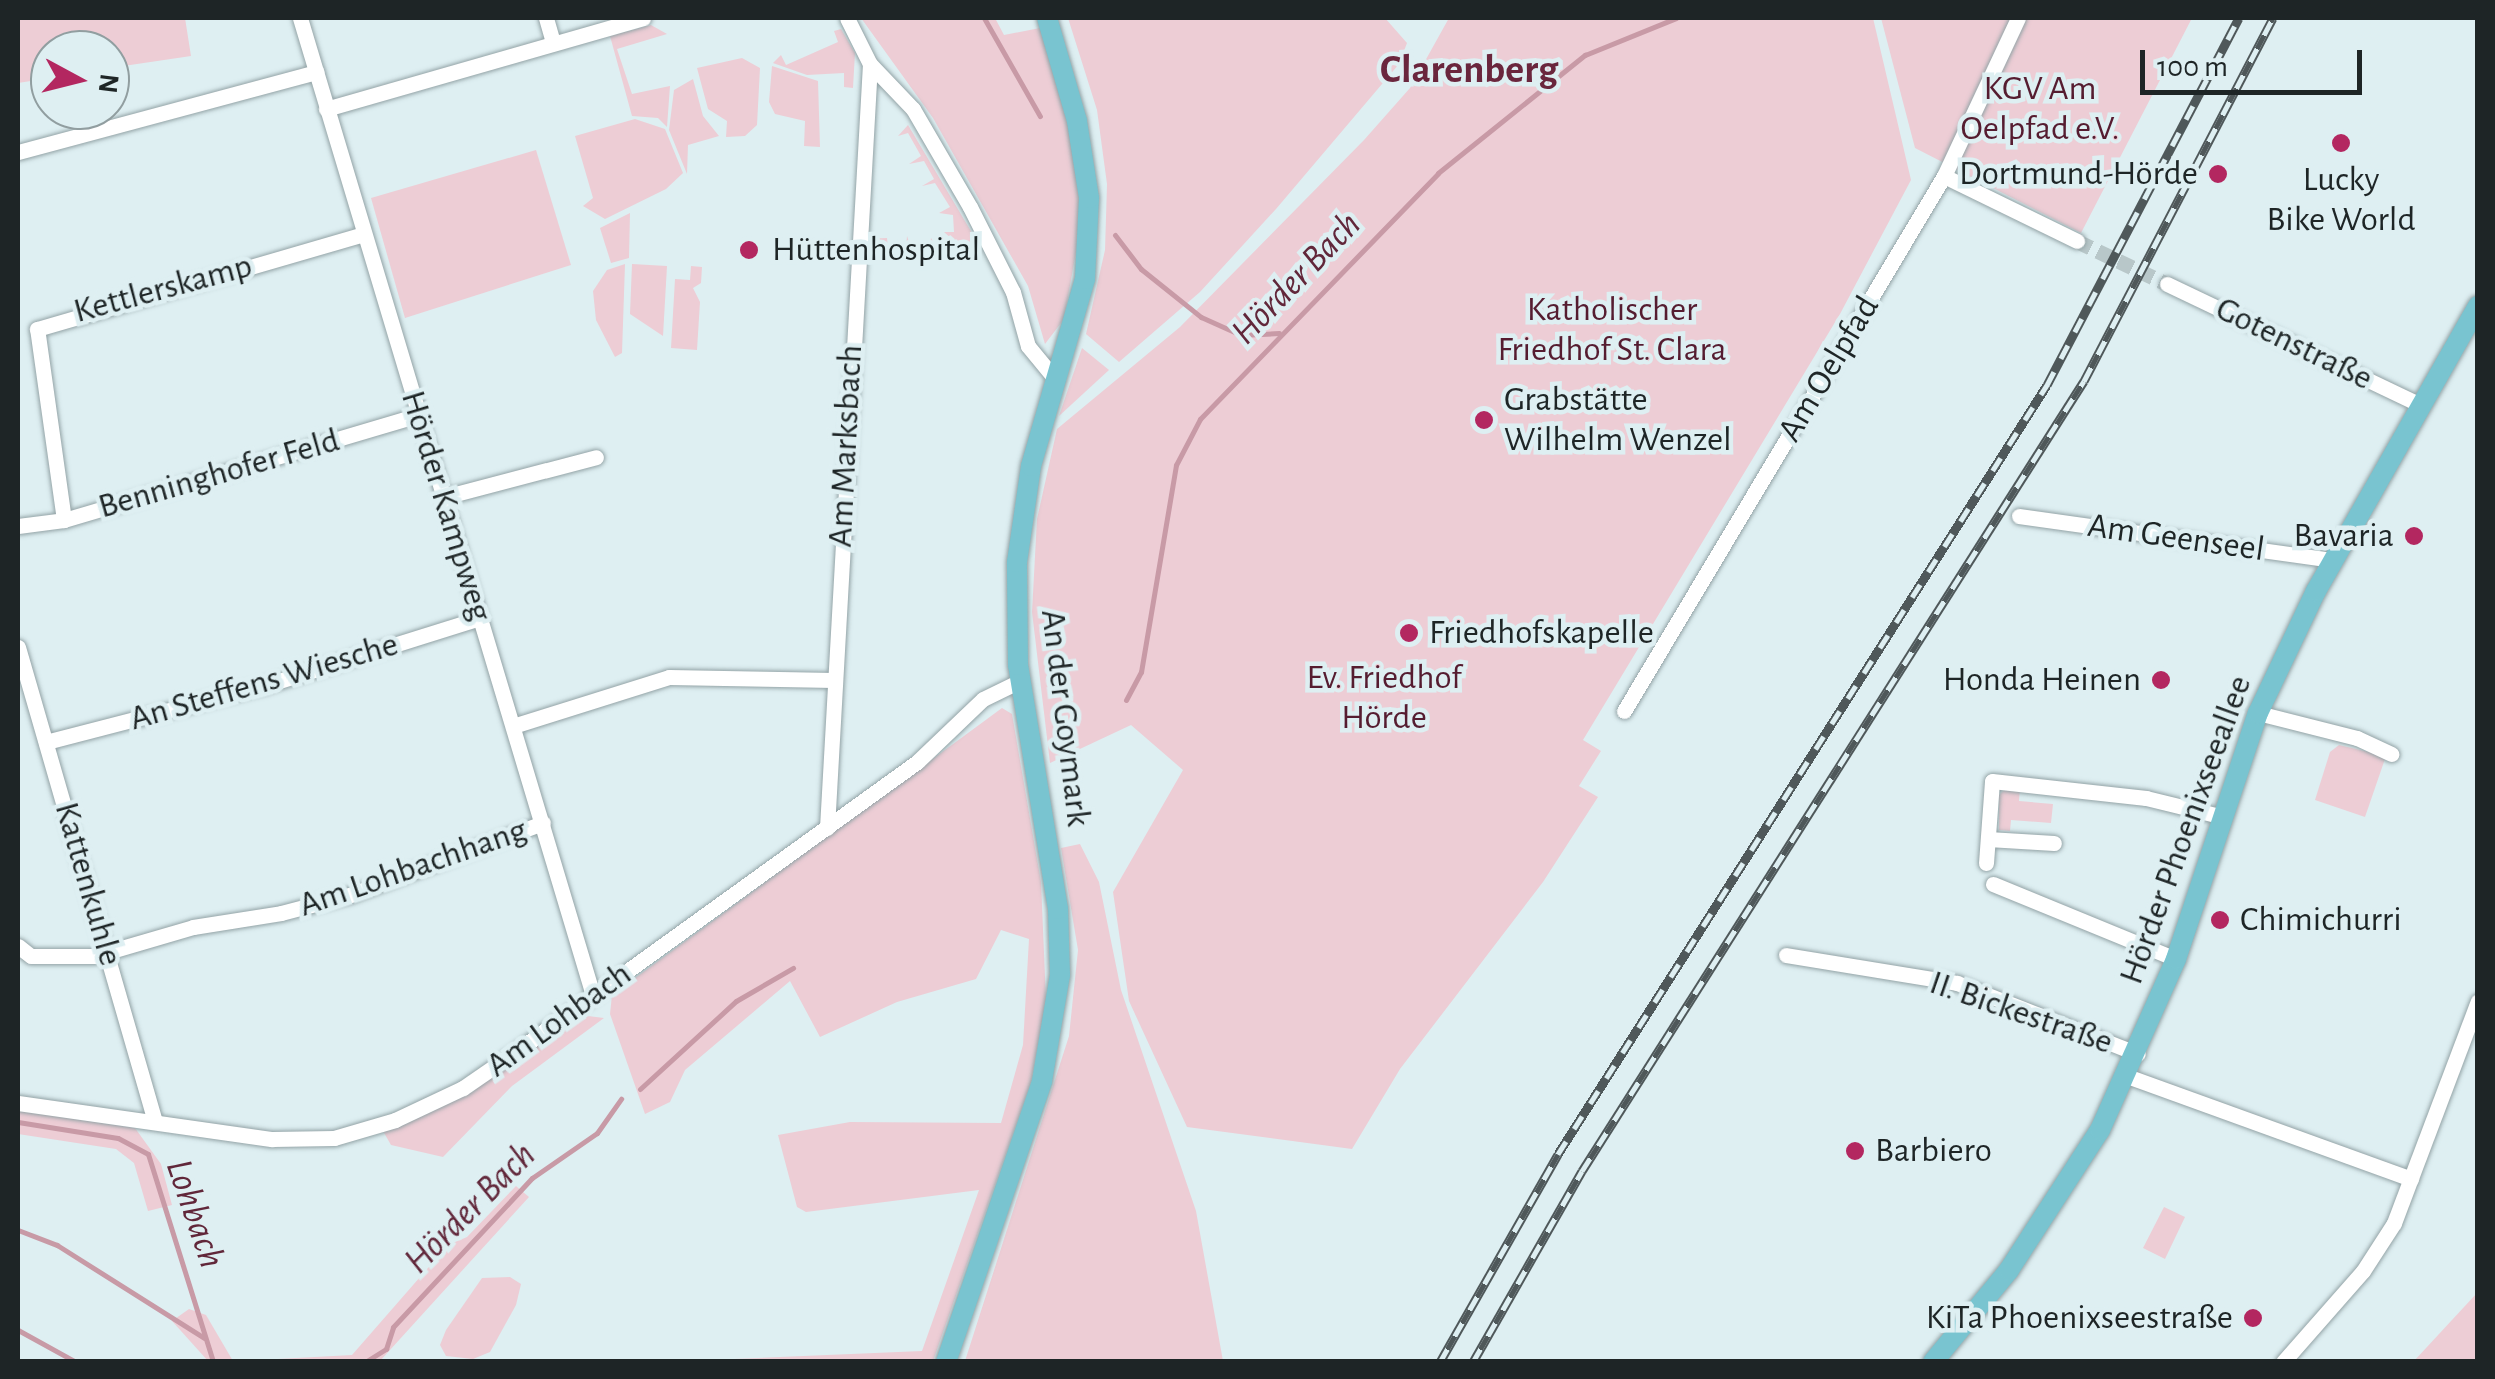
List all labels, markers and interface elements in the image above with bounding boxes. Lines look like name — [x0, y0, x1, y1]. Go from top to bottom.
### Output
north arrow — [30, 30, 130, 130]
scale bar — [2145, 30, 2368, 92]
district label: Clarenberg — [1380, 46, 1558, 94]
text: 100 m — [2157, 52, 2228, 82]
park label: KGV Am Oelpfad e.V. — [1961, 68, 2119, 150]
text: N — [93, 72, 123, 95]
marker: Lucky Bike World — [2330, 132, 2352, 154]
place label: Dortmund-Hörde — [1959, 153, 2198, 195]
place label: Lucky Bike World — [2266, 159, 2416, 241]
marker: Dortmund-Hörde — [2207, 163, 2229, 185]
water label: Hörder Bach — [1222, 203, 1372, 355]
place label: Hüttenhospital — [772, 229, 980, 271]
marker: Hüttenhospital — [736, 237, 762, 263]
street label: Kettlerskamp — [69, 245, 257, 333]
street label: Gotenstraße — [2209, 288, 2379, 400]
park label: Katholischer Friedhof St. Clara — [1497, 289, 1727, 371]
street label: Am Oelpfad — [1769, 289, 1889, 449]
street label: Am Marksbach — [820, 344, 872, 548]
place label: Grabstätte Wilhelm Wenzel — [1504, 379, 1732, 461]
street label: Hörder Kampweg — [391, 386, 501, 626]
marker: Grabstätte Wilhelm Wenzel — [1473, 409, 1495, 431]
street label: Benninghofer Feld — [94, 420, 344, 528]
street label: Am Geenseel — [2085, 505, 2267, 571]
place label: Bavaria — [2293, 515, 2394, 557]
marker: Bavaria — [2403, 525, 2425, 547]
street label: An der Goymark — [1031, 607, 1099, 829]
place label: Friedhofskapelle — [1429, 612, 1654, 654]
marker: Friedhofskapelle — [1398, 622, 1420, 644]
street label: An Steffens Wiesche — [125, 624, 403, 740]
park label: Ev. Friedhof Hörde — [1306, 657, 1462, 739]
place label: Honda Heinen — [1943, 659, 2141, 701]
marker: Honda Heinen — [2150, 669, 2172, 691]
street label: Hörder Phoenixseeallee — [2111, 670, 2261, 990]
street label: Kattenkuhle — [45, 798, 131, 970]
street label: Am Lohbachhang — [294, 809, 532, 927]
place label: Chimichurri — [2240, 899, 2402, 941]
marker: Chimichurri — [2209, 909, 2231, 931]
street label: Am Lohbach — [478, 953, 640, 1087]
street label: II. Bickestraße — [1924, 962, 2118, 1064]
place label: Barbiero — [1875, 1130, 1992, 1172]
water label: Hörder Bach — [396, 1134, 546, 1284]
marker: Barbiero — [1844, 1140, 1866, 1162]
water label: Lohbach — [154, 1154, 234, 1274]
place label: KiTa Phoenixseestraße — [1926, 1297, 2233, 1339]
marker: KiTa Phoenixseestraße — [2242, 1307, 2264, 1329]

